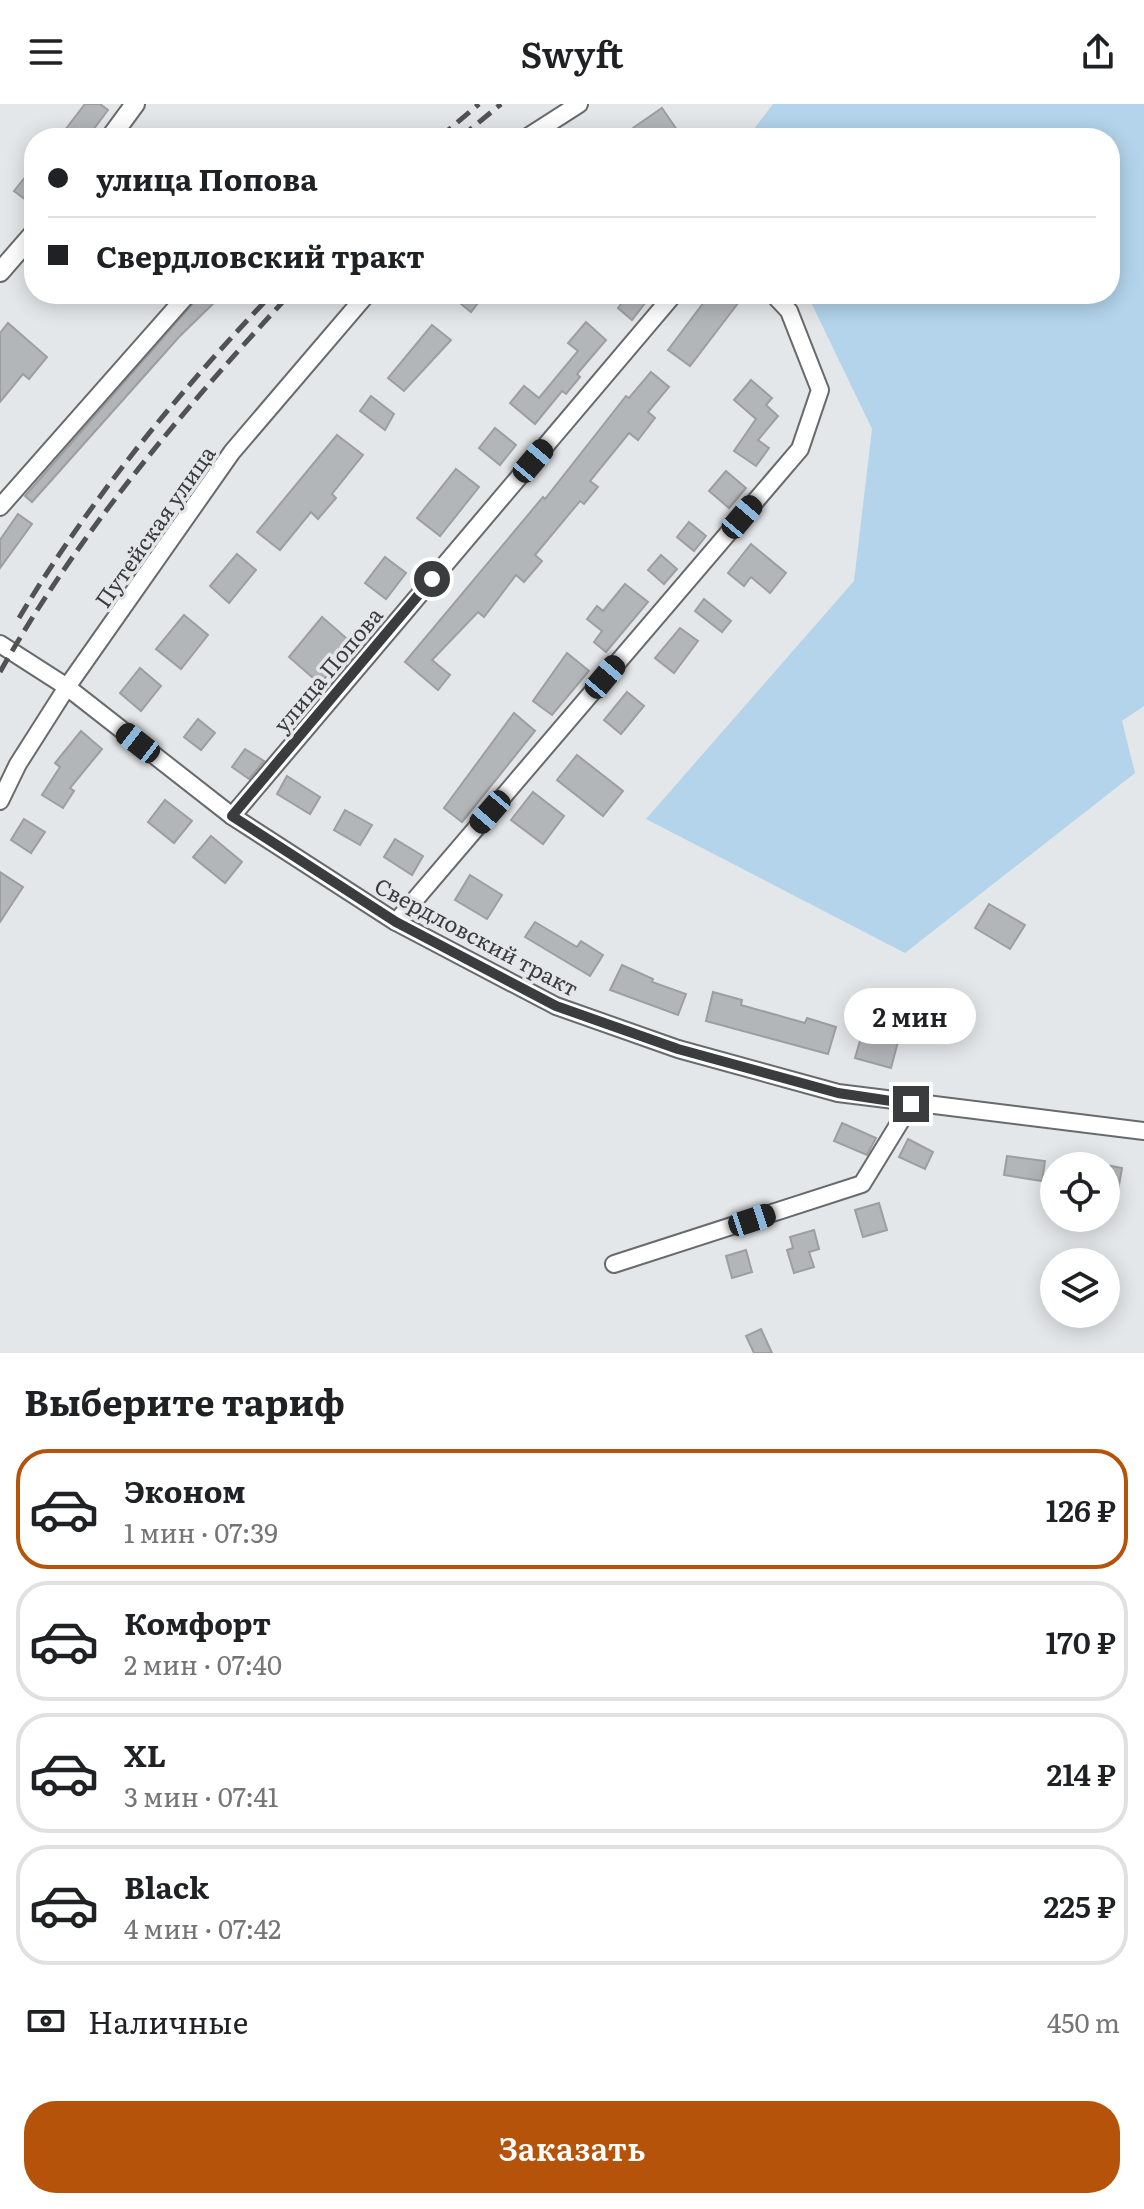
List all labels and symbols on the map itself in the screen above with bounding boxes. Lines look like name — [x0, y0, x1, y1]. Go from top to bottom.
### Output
car — [508, 435, 558, 487]
street label: Путейская улица — [86, 438, 222, 614]
car — [717, 491, 767, 543]
route start — [414, 561, 450, 597]
street label: улица Попова — [264, 599, 390, 739]
car — [580, 651, 630, 703]
car — [112, 719, 164, 767]
car — [465, 786, 515, 838]
street label: Свердловский тракт — [369, 868, 585, 1004]
callout: 2 мин — [845, 988, 977, 1044]
route end — [893, 1086, 929, 1122]
car — [725, 1201, 779, 1239]

